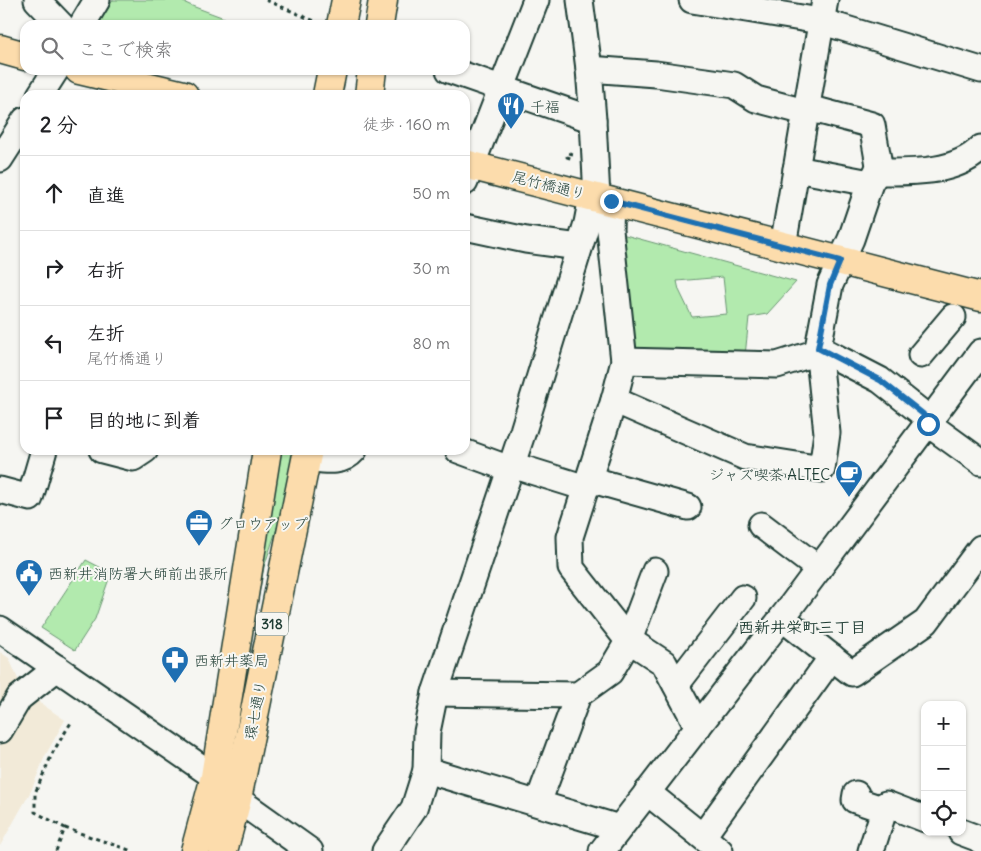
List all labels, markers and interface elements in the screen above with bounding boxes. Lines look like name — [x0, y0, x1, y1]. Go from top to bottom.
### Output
search box — [20, 20, 470, 75]
icon: search — [38, 34, 66, 62]
text: ここで検索 — [78, 37, 173, 61]
restaurant icon: 千福 — [496, 91, 526, 130]
place label: 千福 — [530, 97, 560, 116]
text: 2 分 — [40, 111, 78, 138]
text: 徒歩 · 160 m — [363, 114, 450, 134]
street label: 尾竹橋通り — [510, 167, 588, 203]
icon: ahead — [40, 179, 68, 207]
text: 直進 — [87, 183, 125, 207]
text: 50 m — [412, 183, 450, 203]
route end — [600, 190, 623, 213]
icon: right — [40, 254, 68, 282]
text: 右折 — [87, 258, 125, 282]
text: 30 m — [413, 258, 450, 278]
text: 左折 — [87, 321, 125, 345]
icon: left — [40, 329, 68, 357]
text: 80 m — [412, 333, 450, 353]
text: 尾竹橋通り — [87, 348, 167, 368]
icon: arrive — [40, 404, 68, 432]
text: 目的地に到着 — [87, 408, 201, 432]
route start — [917, 413, 940, 436]
cafe icon: ジャズ喫茶 ALTEC — [834, 459, 864, 498]
place label: ジャズ喫茶 ALTEC — [709, 465, 830, 484]
office icon: グロウアップ — [184, 508, 214, 547]
place label: グロウアップ — [218, 514, 308, 533]
public building icon: 西新井消防署大師前出張所 — [14, 558, 44, 597]
place label: 西新井消防署大師前出張所 — [48, 564, 228, 583]
road number: 318 — [256, 612, 288, 636]
district label: 西新井栄町三丁目 — [738, 617, 866, 637]
pharmacy icon: 西新井薬局 — [160, 645, 190, 684]
place label: 西新井薬局 — [194, 651, 269, 670]
street label: 環七通り — [240, 679, 270, 741]
map controls — [921, 701, 966, 836]
button: + — [921, 701, 966, 746]
button: − — [921, 746, 966, 791]
button: locate — [921, 791, 966, 836]

